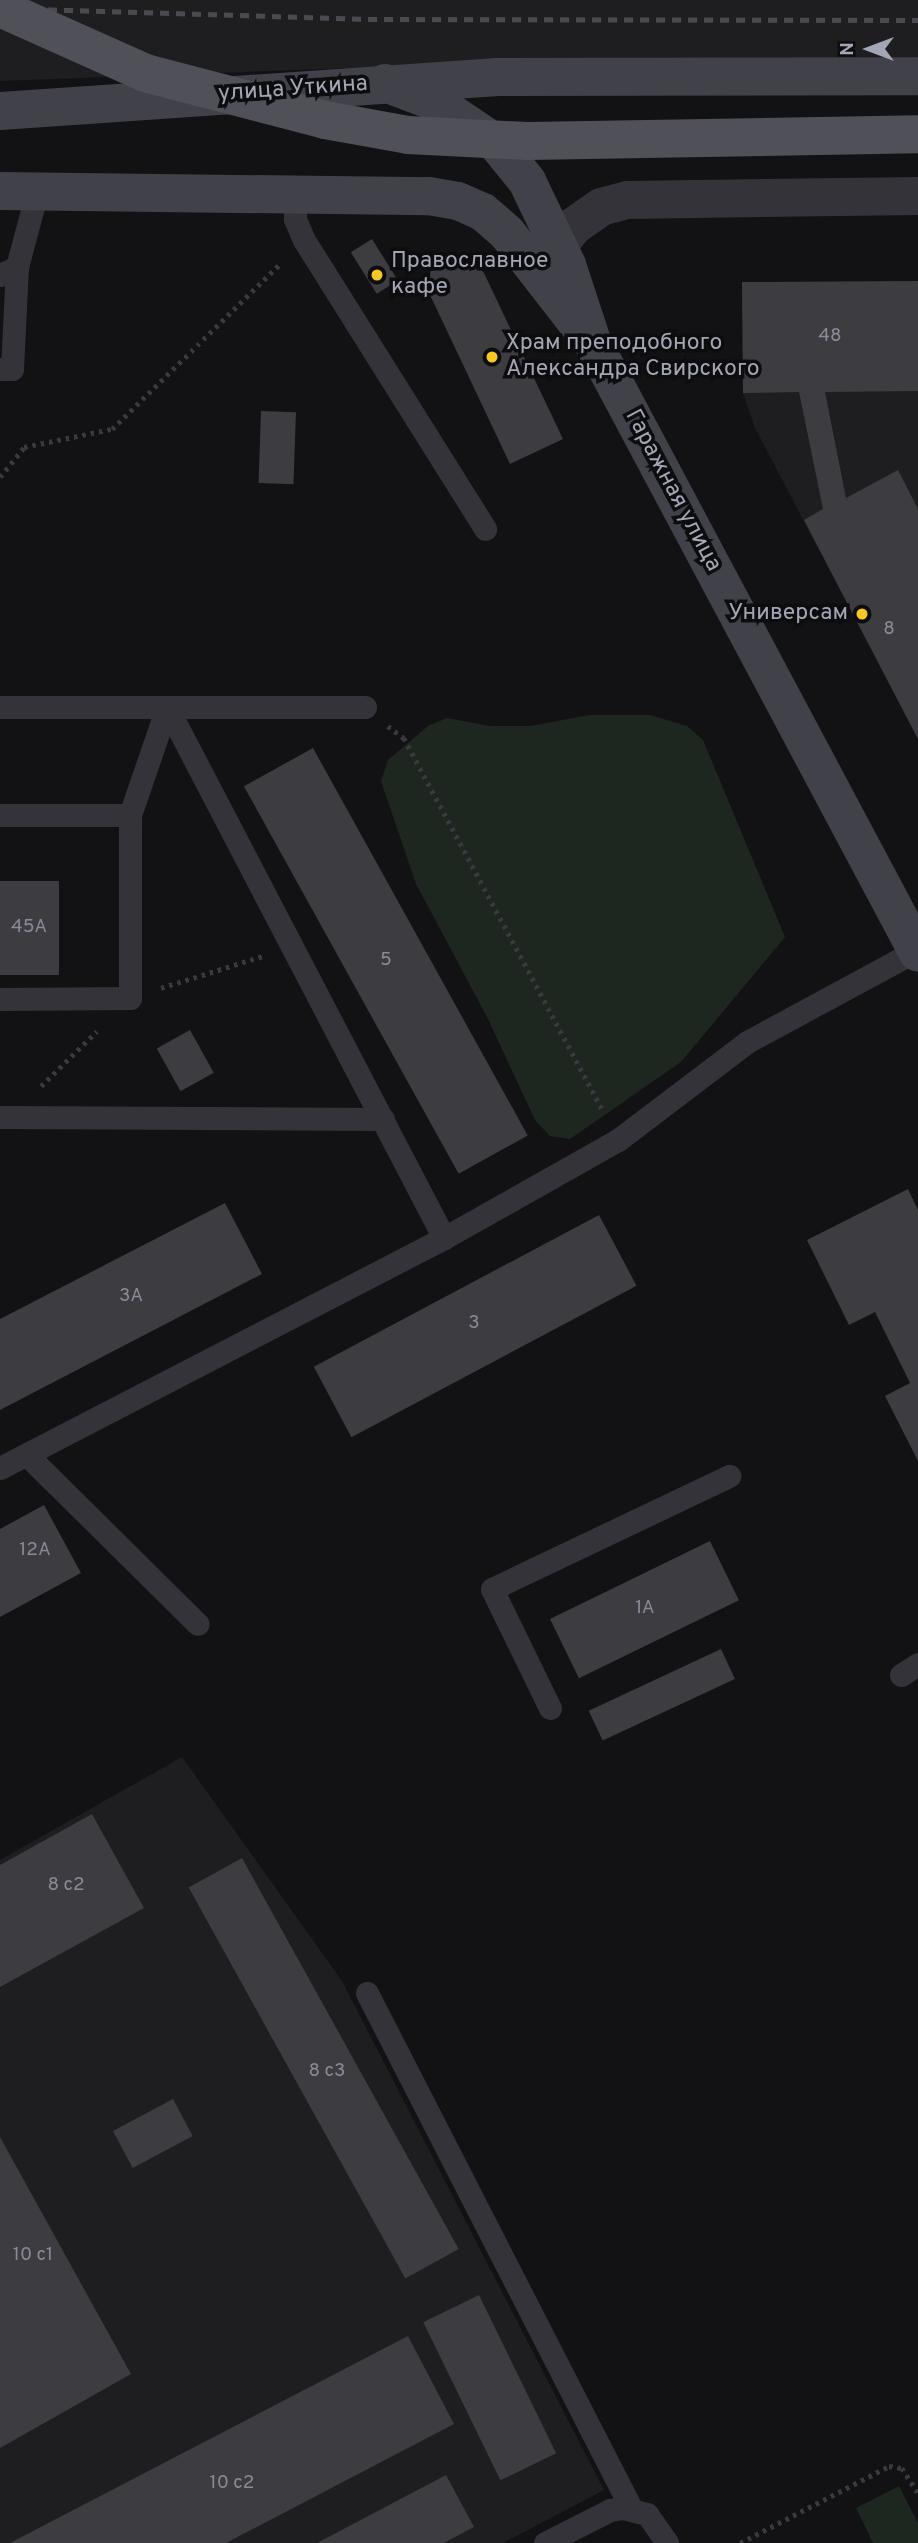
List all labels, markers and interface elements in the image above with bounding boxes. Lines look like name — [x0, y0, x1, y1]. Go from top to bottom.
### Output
north arrow — [834, 14, 904, 84]
text: N — [836, 42, 860, 56]
street label: улица Уткина — [217, 71, 369, 109]
place label: Православное кафе — [391, 248, 548, 302]
marker: Православное кафе — [369, 267, 385, 283]
house number: 48 — [818, 326, 842, 348]
place label: Храм преподобного Александра Свирского — [506, 330, 760, 384]
marker: Храм преподобного Александра Свирского — [484, 349, 500, 365]
street label: Гаражная улица — [618, 405, 726, 577]
place label: Универсам — [728, 600, 848, 628]
marker: Универсам — [854, 606, 870, 622]
house number: 8 — [883, 619, 895, 641]
house number: 45А — [11, 917, 47, 939]
house number: 5 — [380, 950, 392, 972]
house number: 3А — [119, 1286, 143, 1308]
house number: 3 — [468, 1313, 480, 1335]
house number: 12А — [19, 1540, 51, 1562]
house number: 1А — [635, 1598, 655, 1620]
house number: 8 c2 — [47, 1875, 85, 1897]
house number: 8 c3 — [308, 2061, 346, 2083]
house number: 10 с1 — [13, 2245, 53, 2267]
house number: 10 c2 — [210, 2473, 254, 2495]

